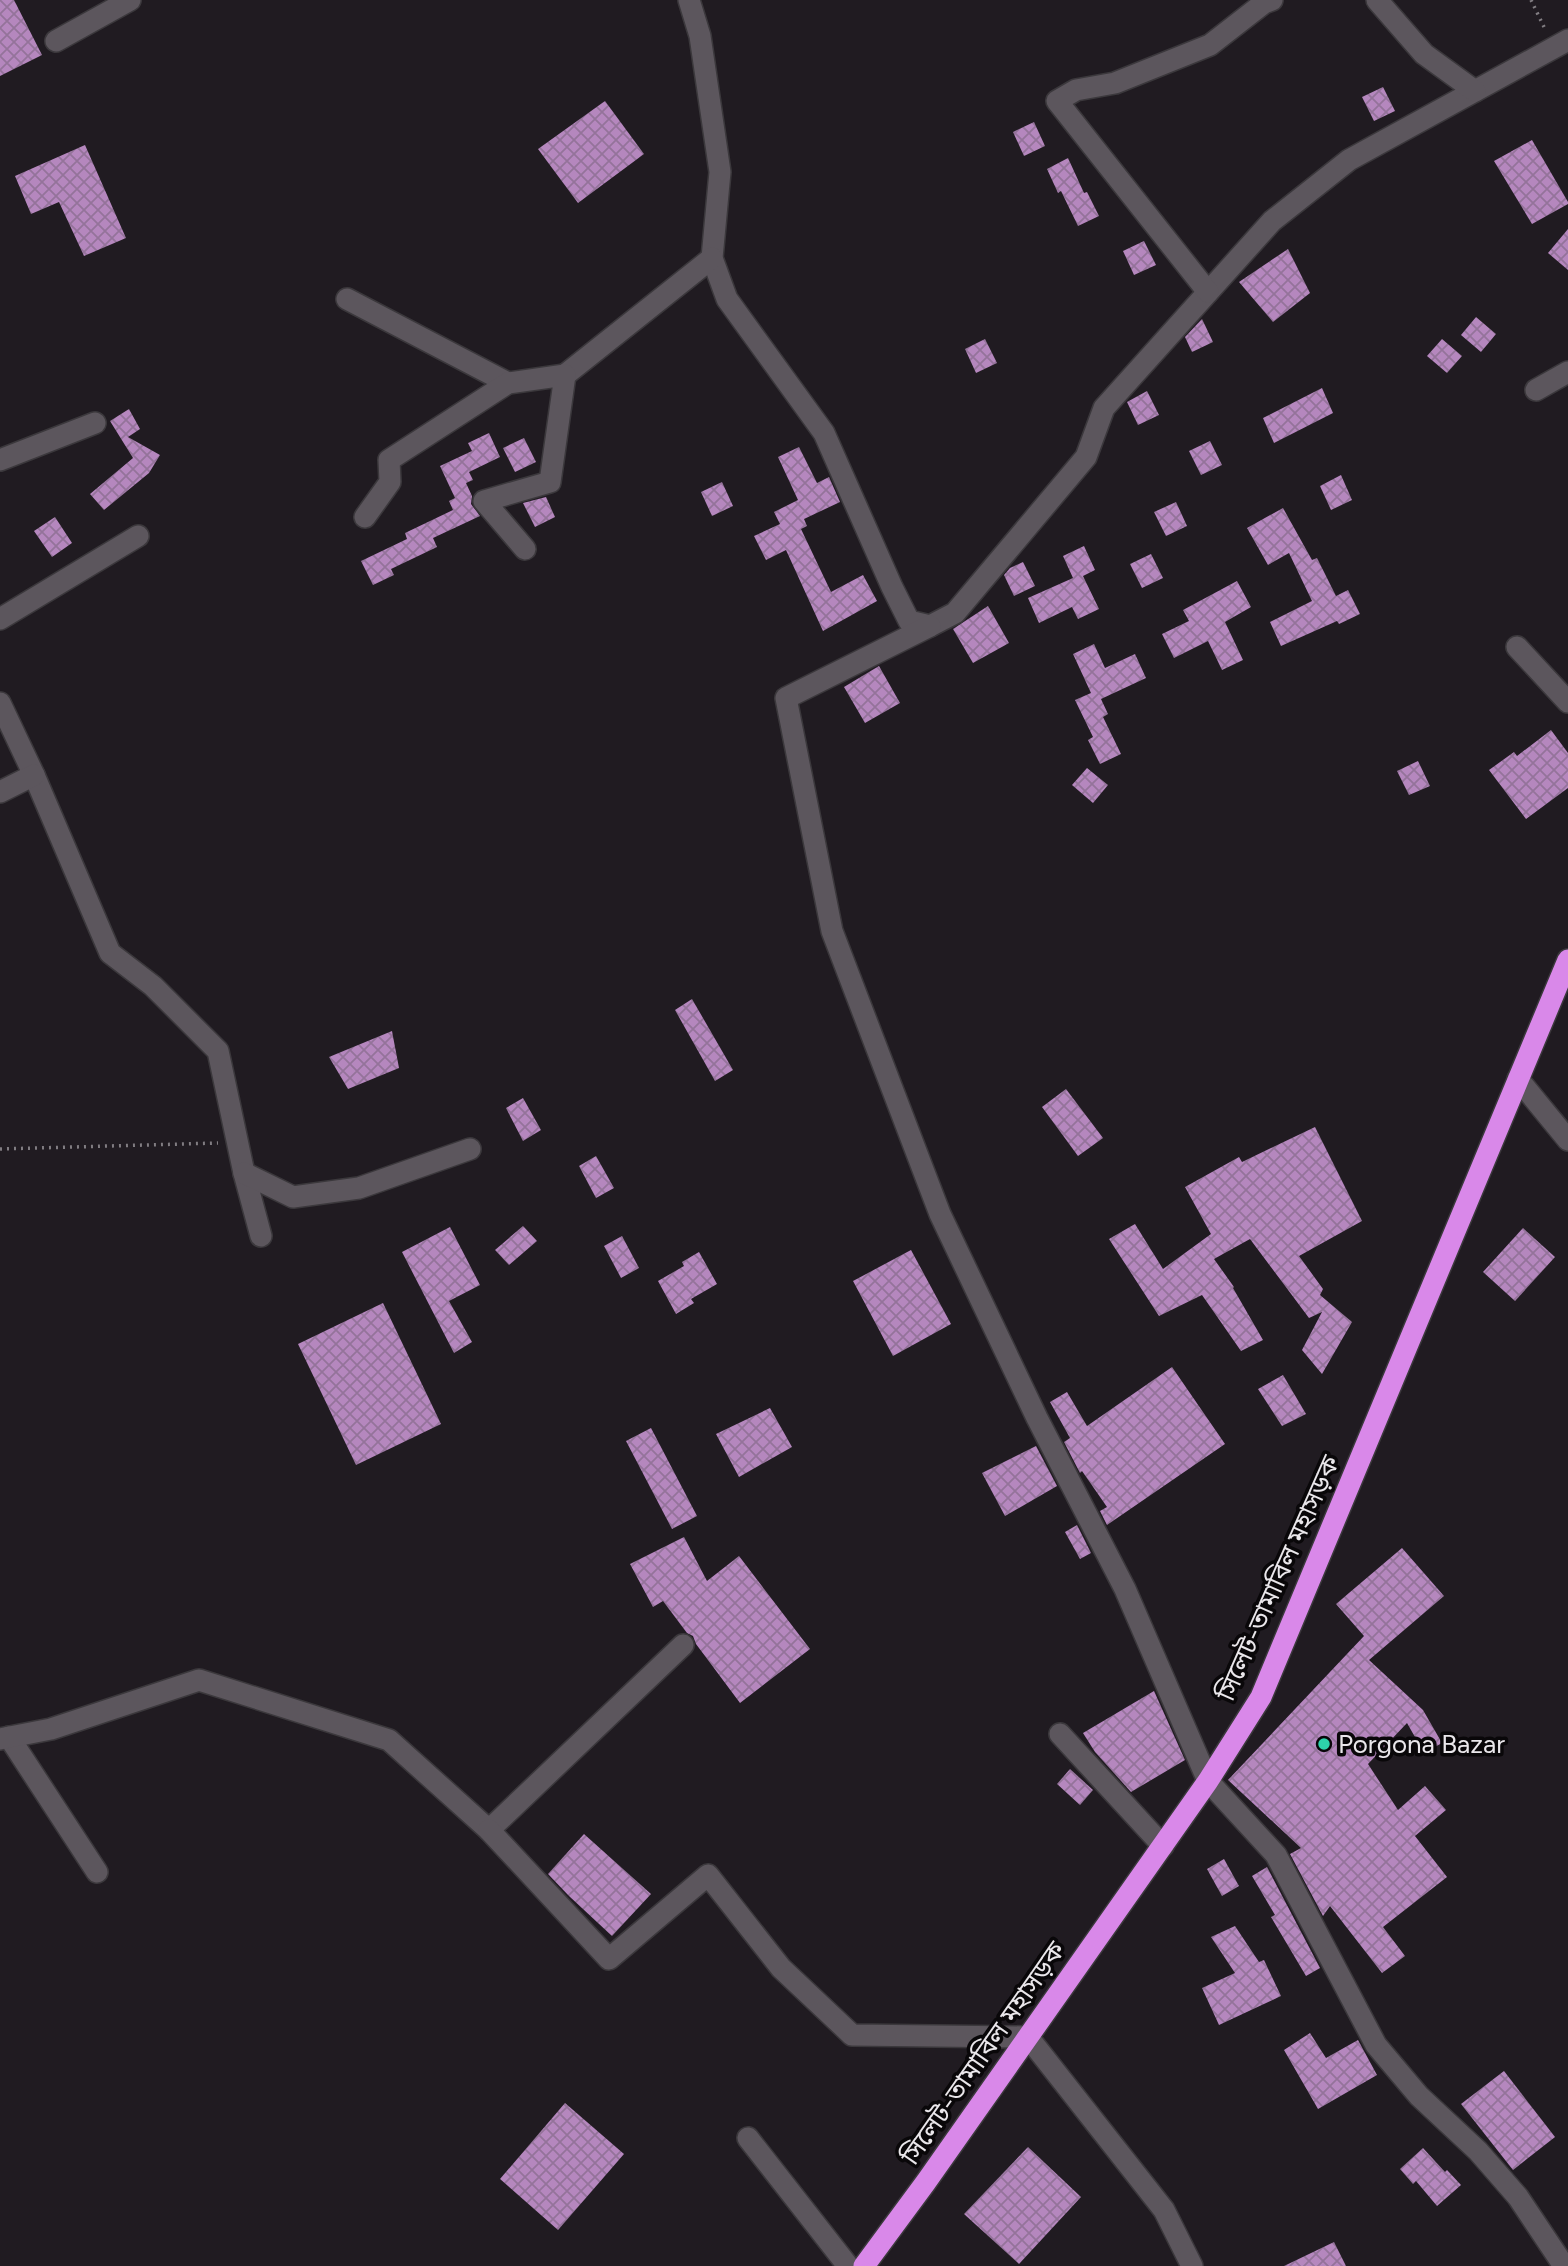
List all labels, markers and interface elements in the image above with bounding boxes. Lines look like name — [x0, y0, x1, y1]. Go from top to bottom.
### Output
street label: সিলেট-তামাবিল মহাসড়ক — [1209, 1450, 1347, 1706]
place label: Porgona Bazar — [1338, 1728, 1505, 1760]
marker: Porgona Bazar — [1316, 1736, 1332, 1752]
street label: সিলেট-তামাবিল মহাসড়ক — [893, 1934, 1073, 2172]

